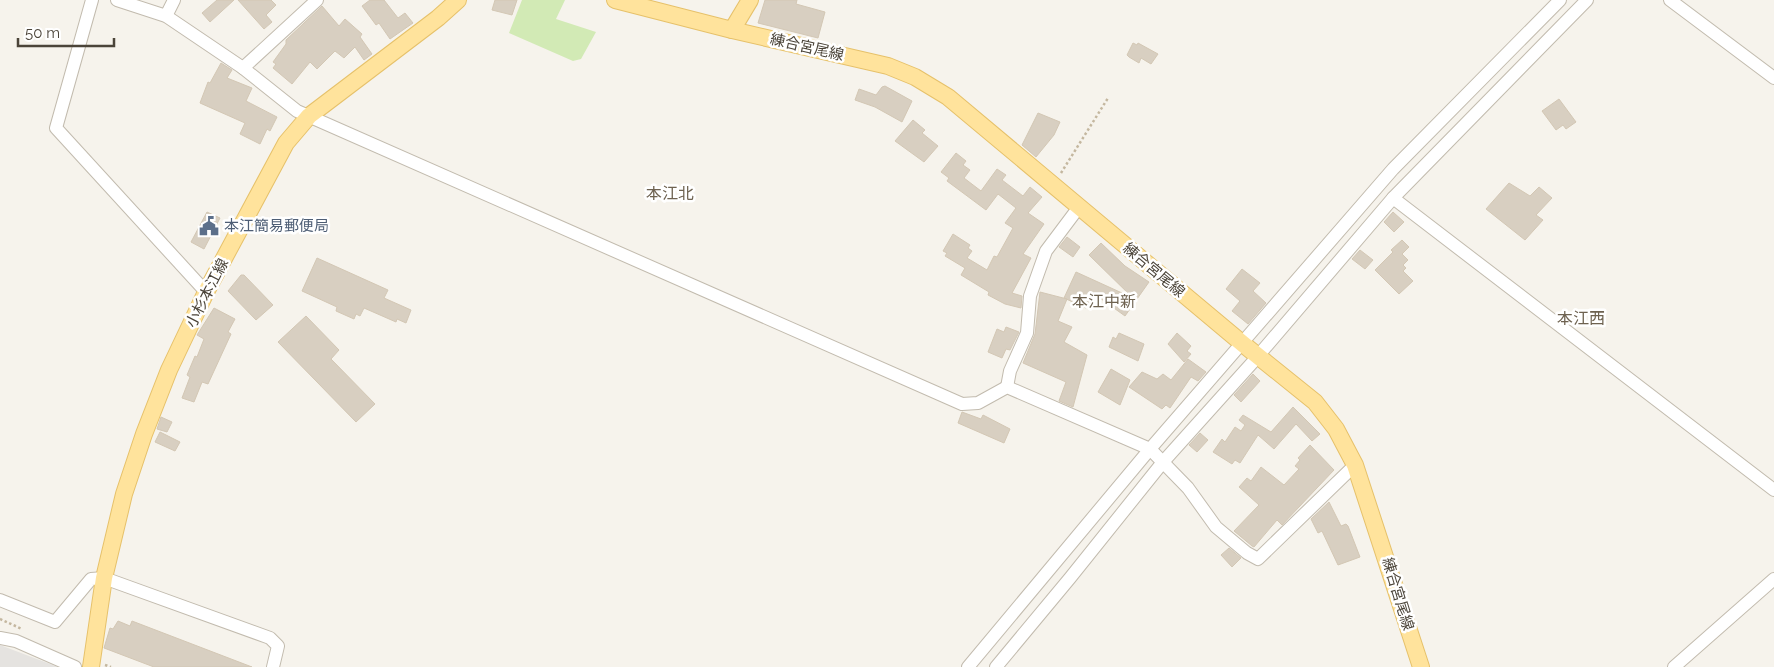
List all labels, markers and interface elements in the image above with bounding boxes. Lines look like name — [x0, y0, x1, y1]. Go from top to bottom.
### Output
scale bar — [18, 15, 114, 47]
text: 50 m — [25, 24, 60, 42]
street label: 練合宮尾線 — [768, 30, 846, 64]
district label: 本江北 — [646, 184, 694, 203]
public building icon: 本江簡易郵便局 — [198, 215, 220, 237]
place label: 本江簡易郵便局 — [224, 217, 329, 235]
street label: 練合宮尾線 — [1119, 239, 1189, 301]
street label: 小杉本江線 — [182, 255, 232, 331]
district label: 本江中新 — [1072, 292, 1136, 311]
district label: 本江西 — [1557, 309, 1605, 328]
street label: 練合宮尾線 — [1378, 555, 1418, 633]

